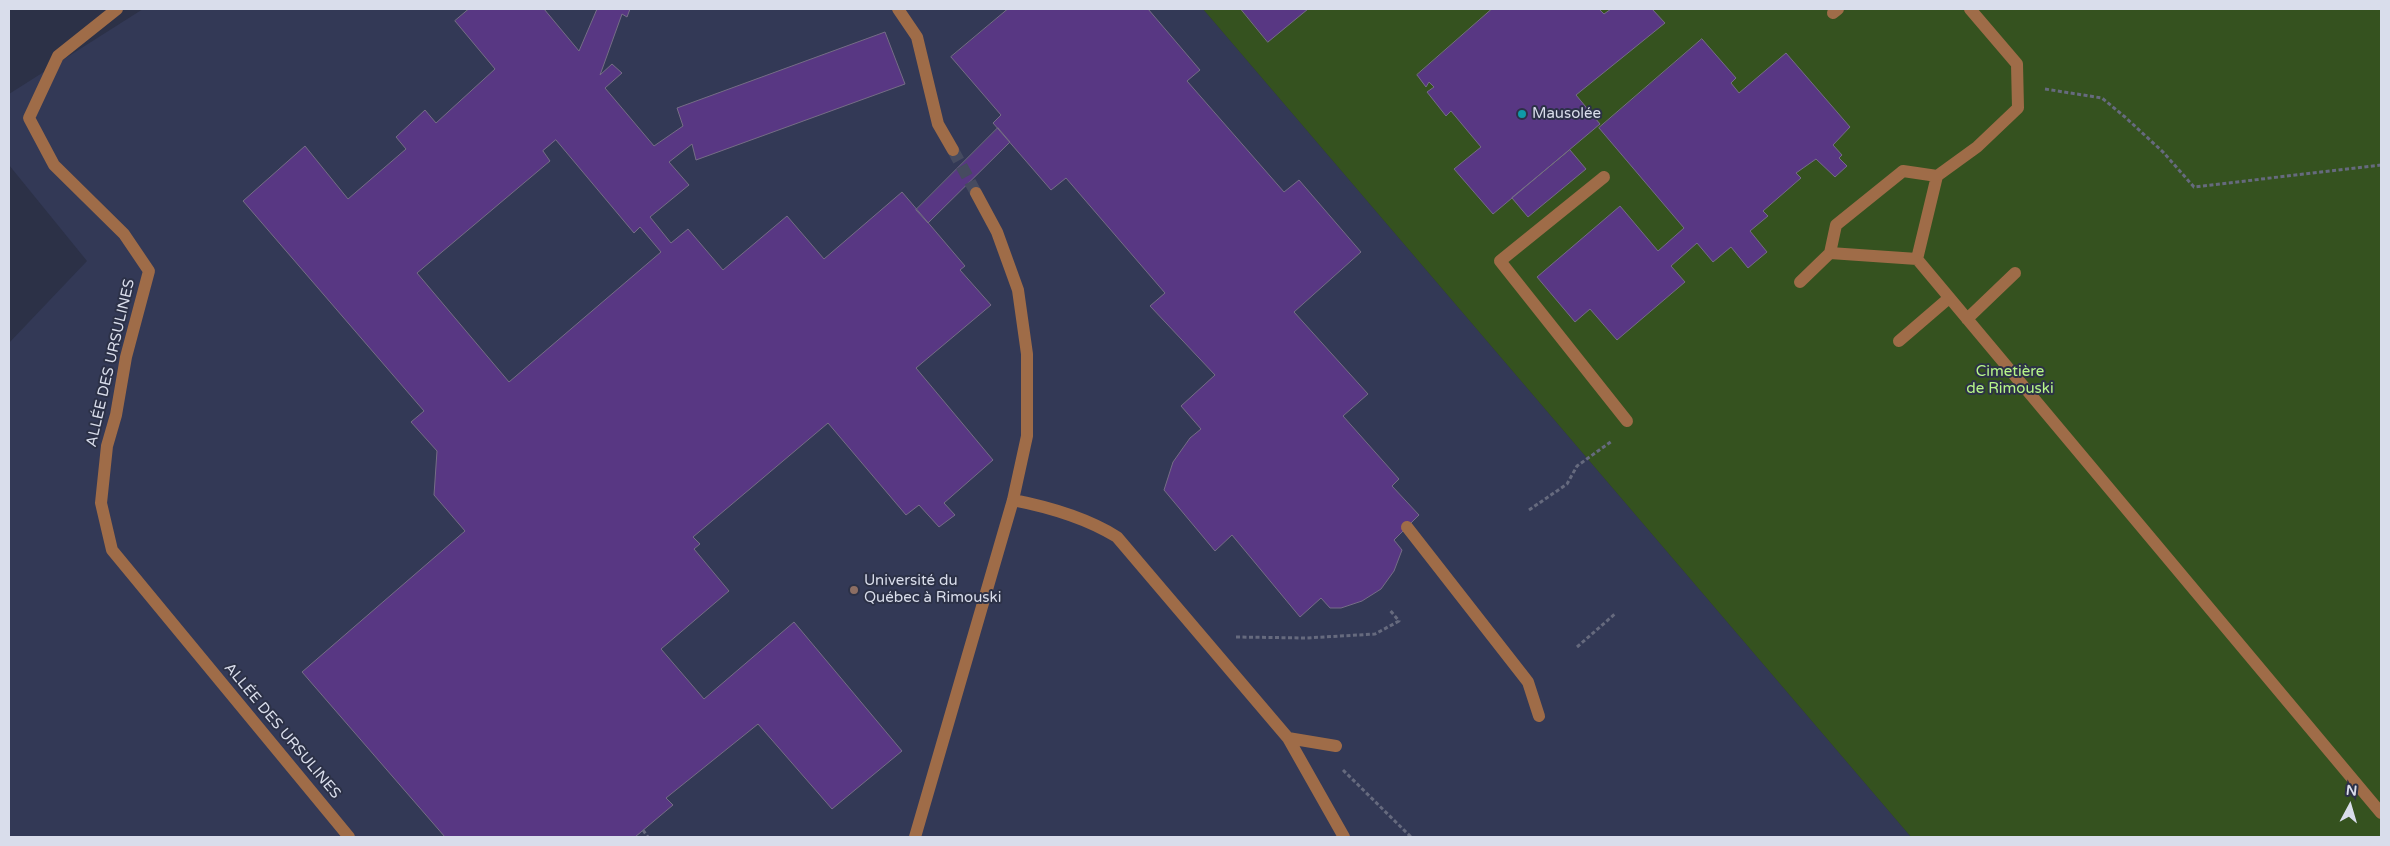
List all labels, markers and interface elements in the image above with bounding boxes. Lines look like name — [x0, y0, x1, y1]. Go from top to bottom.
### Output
place label: Mausolée — [1532, 105, 1601, 123]
marker: Mausolée — [1516, 108, 1528, 120]
street label: ALLÉE DES URSULINES — [83, 277, 139, 449]
park label: Cimetière de Rimouski — [1966, 363, 2054, 398]
place label: Université du Québec à Rimouski — [864, 572, 1001, 607]
marker: Université du Québec à Rimouski — [848, 584, 860, 596]
street label: ALLÉE DES URSULINES — [220, 659, 344, 803]
north arrow — [2325, 781, 2375, 831]
text: N — [2345, 782, 2358, 800]

